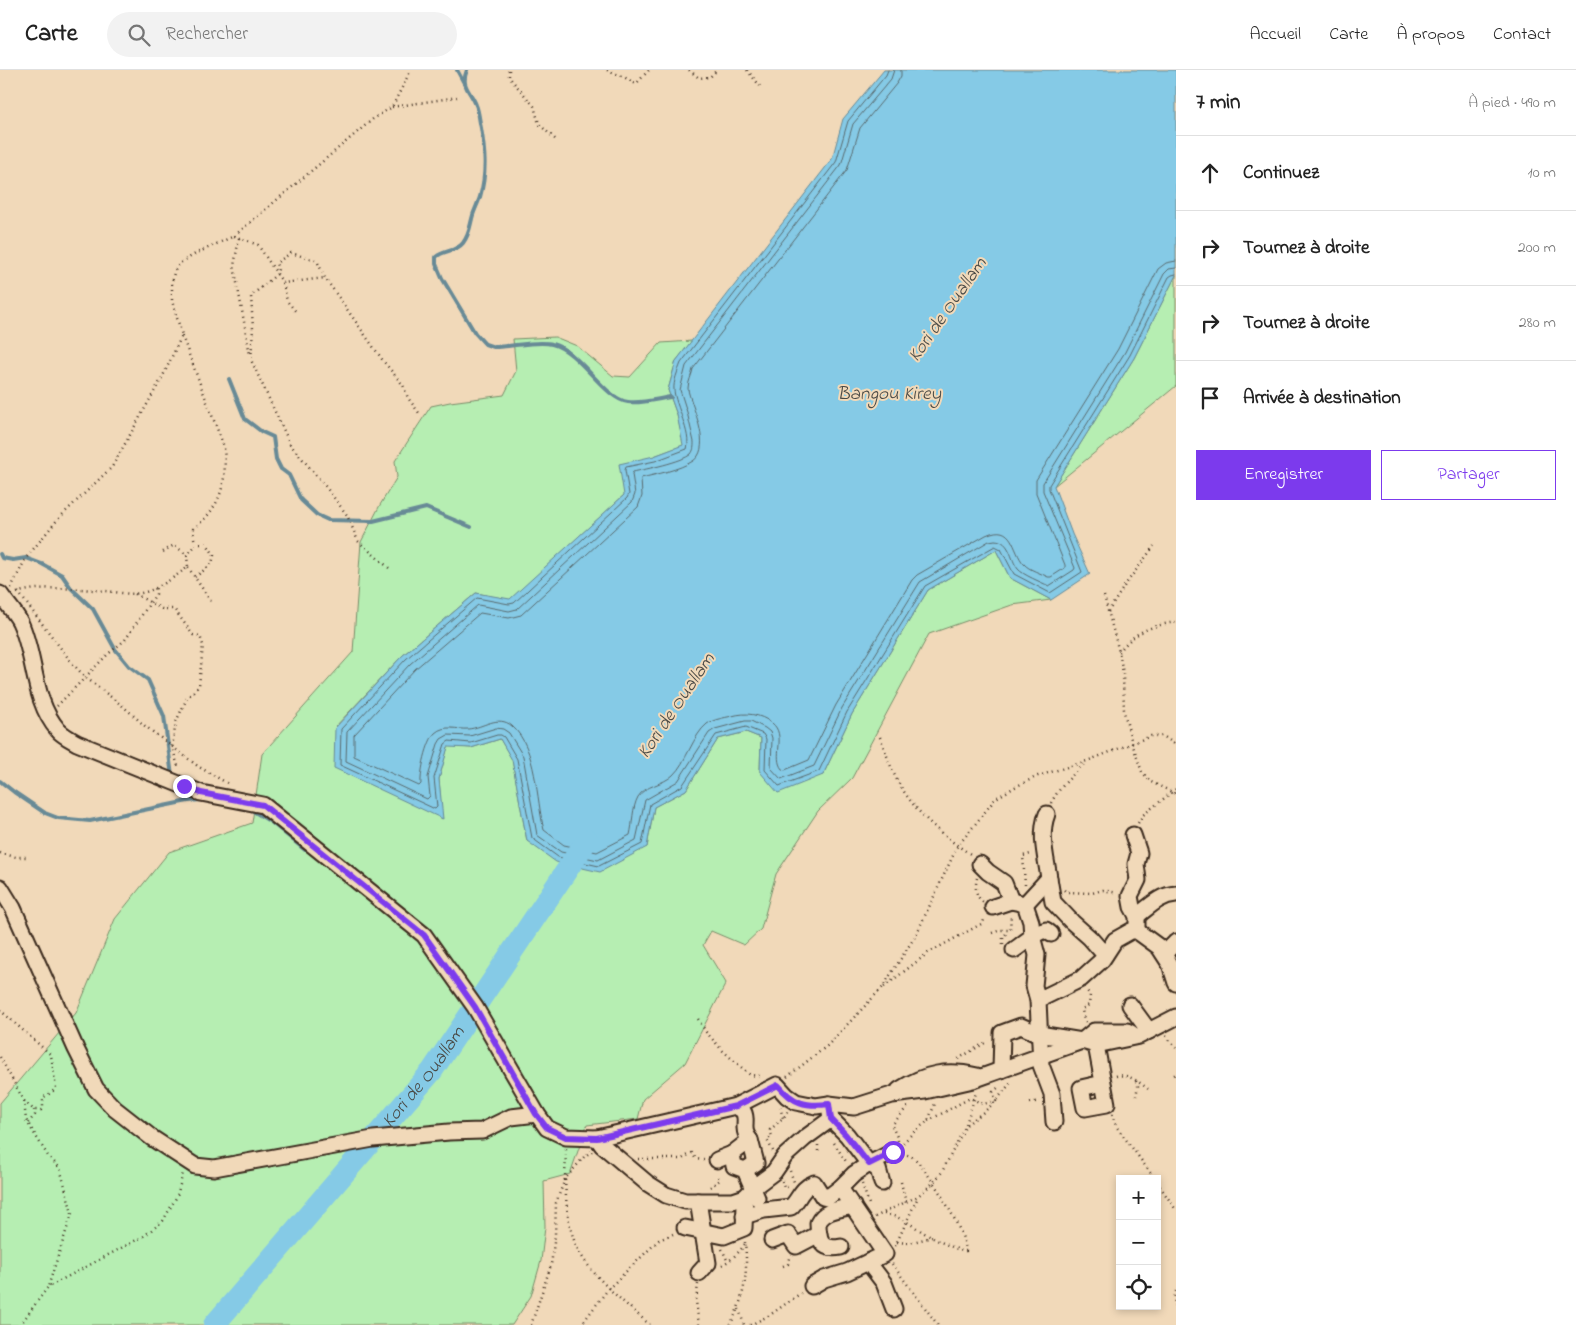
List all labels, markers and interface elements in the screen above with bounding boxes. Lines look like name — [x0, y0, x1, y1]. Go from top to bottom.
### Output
search box — [107, 12, 457, 57]
text: Carte — [25, 17, 77, 52]
icon: search — [125, 21, 153, 49]
text: Rechercher — [165, 21, 248, 48]
text: Accueil — [1249, 22, 1301, 48]
text: Carte — [1329, 22, 1368, 48]
text: À propos — [1396, 22, 1465, 48]
text: Contact — [1493, 22, 1551, 48]
text: 7 min — [1196, 88, 1240, 118]
text: À pied · 490 m — [1468, 91, 1556, 115]
icon: ahead — [1196, 159, 1224, 187]
text: Continuez — [1243, 160, 1319, 187]
text: 10 m — [1528, 161, 1556, 185]
icon: right — [1196, 234, 1224, 262]
text: Tournez à droite — [1243, 235, 1369, 262]
text: 200 m — [1518, 236, 1556, 260]
water label: Kori de Ouallam — [902, 252, 994, 368]
icon: right — [1196, 309, 1224, 337]
text: Tournez à droite — [1243, 310, 1369, 337]
text: 280 m — [1519, 311, 1556, 335]
water label: Bangou Kirey — [837, 381, 941, 409]
icon: arrive — [1196, 384, 1224, 412]
text: Arrivée à destination — [1243, 385, 1401, 412]
button: Enregistrer — [1196, 450, 1371, 500]
button: Partager — [1381, 450, 1556, 500]
water label: Kori de Ouallam — [632, 648, 722, 764]
route end — [173, 775, 196, 798]
water label: Kori de Ouallam — [376, 1021, 472, 1134]
route start — [882, 1141, 905, 1164]
map controls — [1116, 1175, 1161, 1310]
button: + — [1116, 1175, 1161, 1220]
button: − — [1116, 1220, 1161, 1265]
button: locate — [1116, 1265, 1161, 1310]

